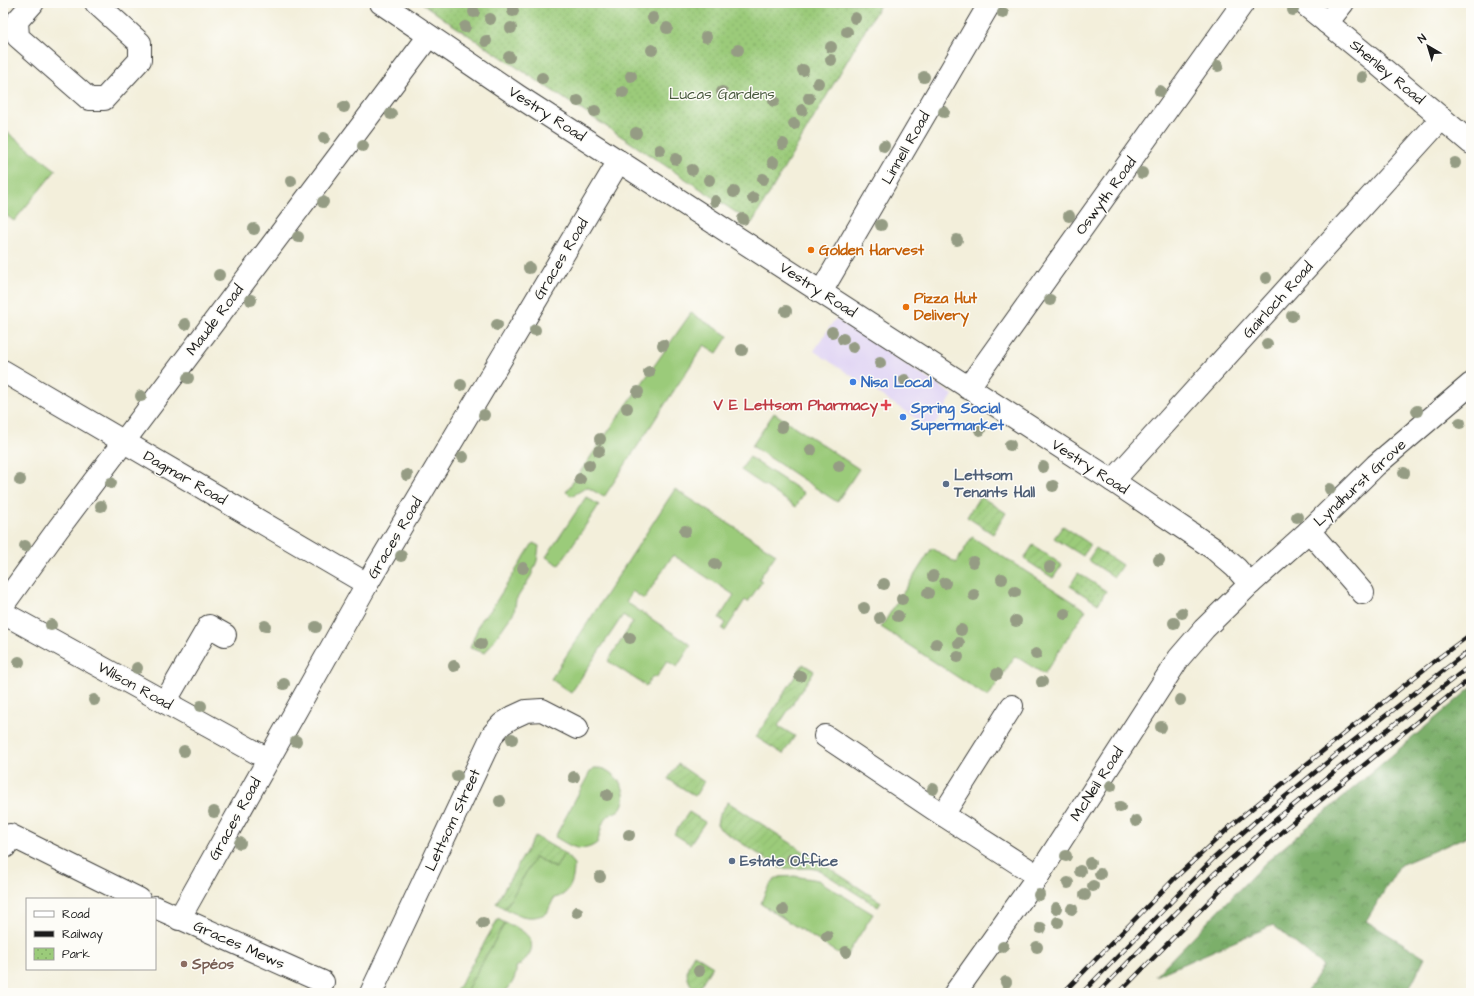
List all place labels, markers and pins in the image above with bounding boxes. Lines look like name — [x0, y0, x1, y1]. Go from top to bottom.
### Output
place label: Golden Harvest — [819, 240, 925, 261]
marker: Golden Harvest — [806, 245, 816, 255]
place label: Pizza Hut Delivery — [914, 288, 978, 327]
marker: Pizza Hut Delivery — [901, 302, 911, 312]
place label: Nisa Local — [861, 372, 933, 393]
marker: Nisa Local — [848, 377, 858, 387]
place label: V E Lettsom Pharmacy — [712, 395, 879, 417]
place label: Spring Social Supermarket — [910, 398, 1005, 436]
marker: V E Lettsom Pharmacy — [881, 400, 891, 410]
marker: Spring Social Supermarket — [898, 412, 908, 422]
place label: Lettsom Tenants Hall — [953, 465, 1036, 503]
marker: Lettsom Tenants Hall — [941, 479, 951, 489]
place label: Estate Office — [740, 851, 838, 872]
marker: Estate Office — [727, 856, 737, 866]
place label: Spéos — [191, 954, 235, 975]
marker: Spéos — [179, 959, 189, 969]

